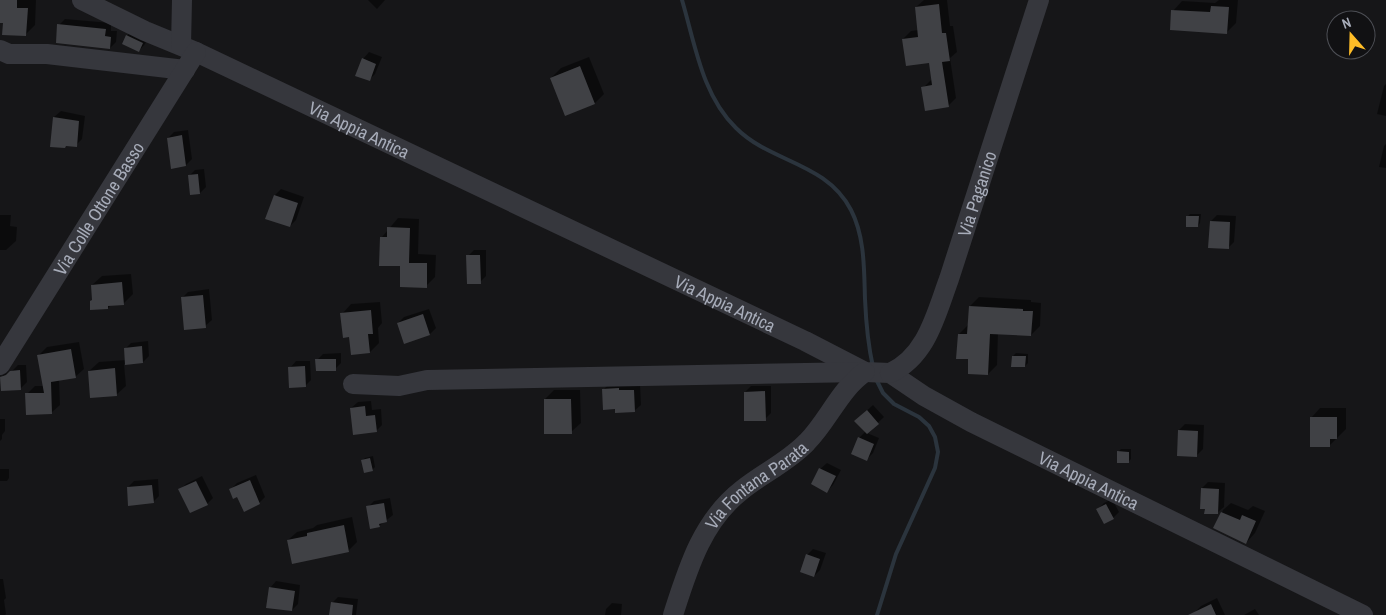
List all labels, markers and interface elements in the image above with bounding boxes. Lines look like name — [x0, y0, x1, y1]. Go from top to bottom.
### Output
north arrow — [1326, 10, 1376, 60]
text: N — [1340, 13, 1354, 33]
street label: Via Appia Antica — [305, 95, 414, 164]
street label: Via Colle Ottone Basso — [47, 137, 149, 280]
street label: Via Paganico — [951, 148, 1002, 240]
street label: Via Appia Antica — [670, 268, 780, 338]
street label: Via Fontana Parata — [698, 435, 813, 534]
street label: Via Appia Antica — [1034, 445, 1143, 515]

